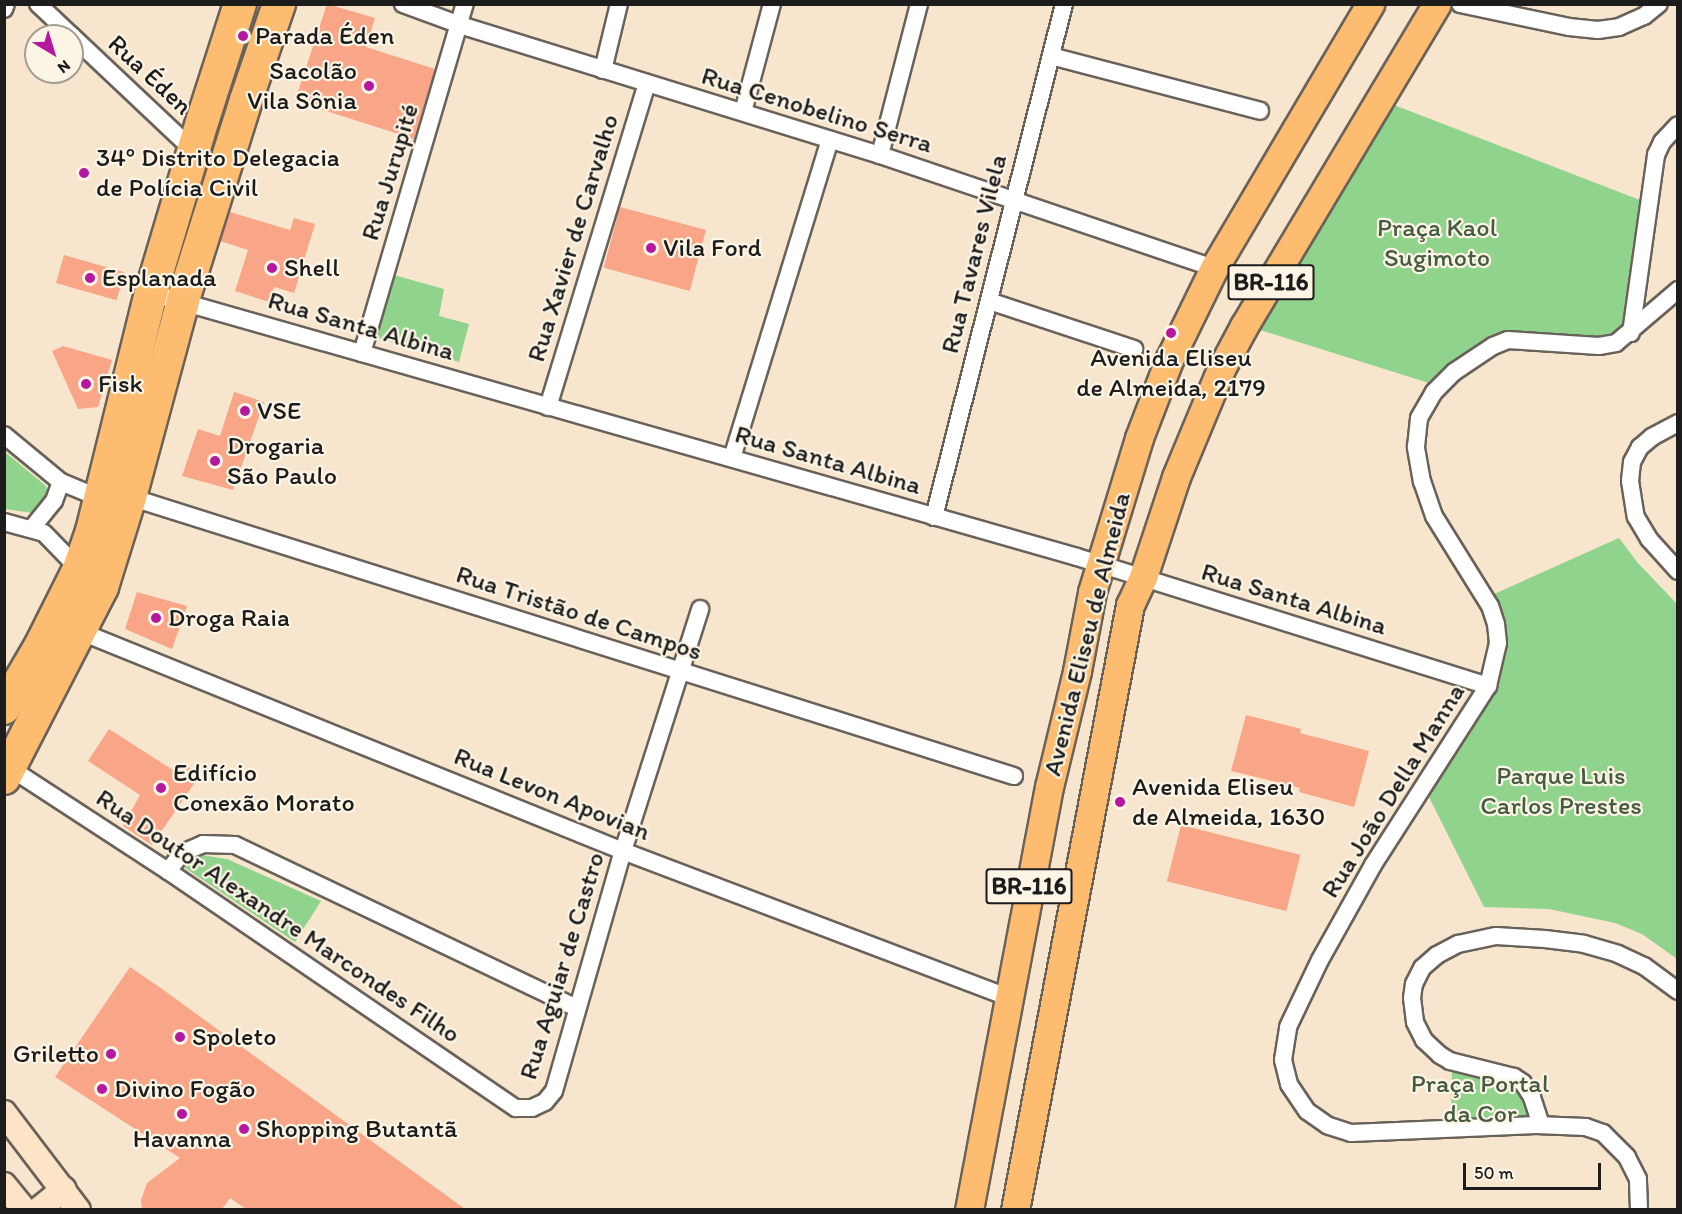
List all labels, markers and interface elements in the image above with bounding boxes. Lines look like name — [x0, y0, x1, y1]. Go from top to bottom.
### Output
place label: Parada Éden — [255, 20, 394, 52]
north arrow — [24, 24, 84, 84]
street label: Rua Éden — [101, 28, 199, 122]
marker: Parada Éden — [236, 29, 250, 43]
place label: Sacolão Vila Sônia — [247, 55, 357, 116]
text: N — [54, 56, 74, 78]
street label: Rua Cenobelino Serra — [698, 60, 936, 160]
marker: Sacolão Vila Sônia — [362, 79, 376, 93]
street label: Rua Jurupité — [354, 100, 426, 244]
street label: Rua Xavier de Carvalho — [520, 110, 626, 366]
place label: 34º Distrito Delegacia de Polícia Civil — [96, 142, 340, 204]
street label: Rua Tavares Vilela — [935, 153, 1013, 355]
marker: 34º Distrito Delegacia de Polícia Civil — [77, 166, 91, 180]
park label: Praça Kaol Sugimoto — [1377, 212, 1497, 274]
place label: Vila Ford — [663, 232, 761, 264]
marker: Vila Ford — [644, 241, 658, 255]
place label: Shell — [284, 252, 340, 284]
marker: Shell — [265, 261, 279, 275]
road number: BR-116 — [1228, 261, 1314, 303]
place label: Esplanada — [102, 262, 217, 294]
marker: Esplanada — [83, 271, 97, 285]
street label: Rua Santa Albina — [265, 285, 457, 367]
marker: Avenida Eliseu de Almeida, 2179 — [1164, 326, 1178, 340]
place label: Avenida Eliseu de Almeida, 2179 — [1077, 342, 1265, 404]
place label: Fisk — [98, 368, 143, 400]
marker: Fisk — [79, 377, 93, 391]
place label: VSE — [257, 395, 301, 427]
marker: VSE — [238, 404, 252, 418]
street label: Rua Santa Albina — [732, 419, 924, 501]
place label: Drogaria São Paulo — [227, 430, 337, 491]
marker: Drogaria São Paulo — [208, 454, 222, 468]
street label: Avenida Eliseu de Almeida — [1037, 489, 1137, 779]
street label: Rua Santa Albina — [1198, 556, 1390, 642]
street label: Rua Tristão de Campos — [453, 559, 705, 667]
place label: Droga Raia — [168, 602, 290, 634]
marker: Droga Raia — [149, 611, 163, 625]
street label: Rua João Della Manna — [1315, 679, 1471, 903]
street label: Rua Levon Apovian — [449, 740, 655, 848]
place label: Edifício Conexão Morato — [173, 757, 355, 819]
park label: Parque Luis Carlos Prestes — [1480, 760, 1642, 822]
place label: Avenida Eliseu de Almeida, 1630 — [1132, 771, 1324, 832]
marker: Edifício Conexão Morato — [154, 781, 168, 795]
street label: Rua Doutor Alexandre Marcondes Filho — [90, 782, 466, 1050]
marker: Avenida Eliseu de Almeida, 1630 — [1113, 795, 1127, 809]
street label: Rua Aguiar de Castro — [513, 848, 611, 1084]
road number: BR-116 — [986, 865, 1072, 907]
place label: Spoleto — [192, 1021, 276, 1053]
marker: Spoleto — [173, 1030, 187, 1044]
place label: Griletto — [13, 1038, 99, 1070]
marker: Griletto — [104, 1047, 118, 1061]
park label: Praça Portal da Cor — [1411, 1068, 1549, 1130]
place label: Divino Fogão — [114, 1073, 255, 1105]
marker: Divino Fogão — [95, 1082, 109, 1096]
marker: Havanna — [175, 1107, 189, 1121]
place label: Shopping Butantã — [256, 1113, 456, 1145]
marker: Shopping Butantã — [237, 1122, 251, 1136]
place label: Havanna — [133, 1123, 231, 1155]
scale bar — [1466, 1151, 1604, 1189]
text: 50 m — [1474, 1162, 1514, 1184]

